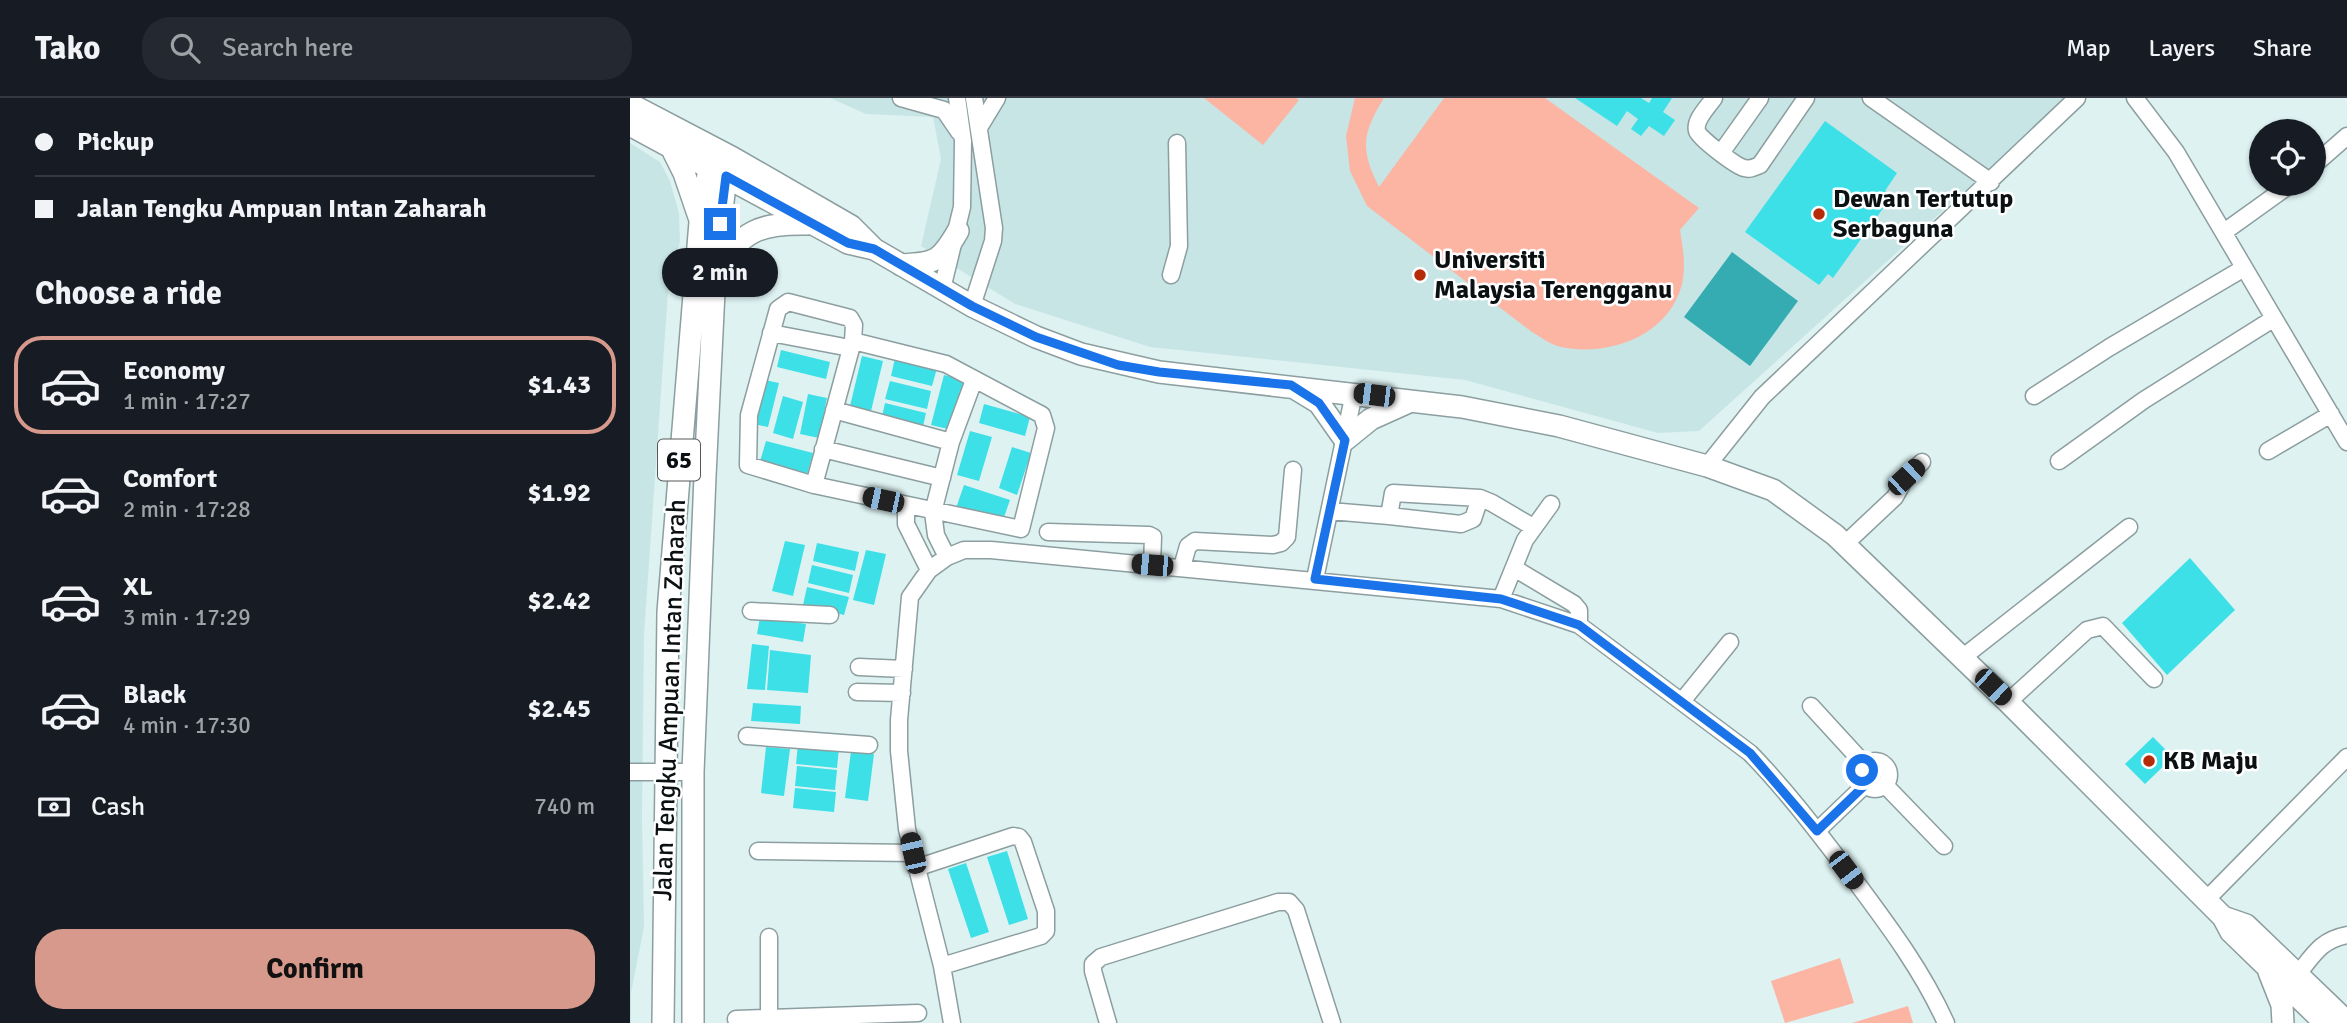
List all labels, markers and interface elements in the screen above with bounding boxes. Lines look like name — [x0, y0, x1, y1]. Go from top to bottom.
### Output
search box — [142, 17, 632, 80]
text: Tako — [35, 28, 100, 69]
icon: search — [166, 29, 204, 67]
text: Search here — [222, 32, 353, 64]
text: Map — [2066, 33, 2111, 63]
text: Layers — [2149, 33, 2215, 63]
text: Share — [2253, 33, 2312, 63]
map controls — [2249, 119, 2326, 196]
button: locate — [2249, 119, 2326, 196]
text: Pickup — [77, 126, 154, 158]
place label: Dewan Tertutup Serbaguna — [1833, 183, 2013, 245]
text: Jalan Tengku Ampuan Intan Zaharah — [77, 193, 487, 225]
marker: Dewan Tertutup Serbaguna — [1811, 206, 1827, 222]
route end — [704, 208, 736, 240]
place label: Universiti Malaysia Terengganu — [1434, 244, 1672, 306]
callout: 2 min — [662, 248, 778, 298]
text: 2 min — [692, 258, 748, 287]
marker: Universiti Malaysia Terengganu — [1412, 267, 1428, 283]
text: Choose a ride — [35, 274, 222, 313]
icon: car — [39, 354, 102, 417]
text: Economy — [123, 355, 225, 387]
text: $1.43 — [527, 369, 591, 401]
car — [1352, 382, 1397, 408]
text: 1 min · 17:27 — [123, 387, 251, 416]
road number: 65 — [658, 440, 700, 480]
car — [1884, 455, 1929, 499]
icon: car — [39, 462, 102, 525]
text: Comfort — [123, 463, 217, 495]
text: $1.92 — [527, 477, 591, 509]
car — [861, 485, 906, 515]
text: 2 min · 17:28 — [123, 495, 251, 524]
street label: Jalan Tengku Ampuan Intan Zaharah — [647, 498, 693, 902]
car — [1131, 553, 1174, 577]
icon: car — [39, 570, 102, 633]
text: XL — [123, 571, 153, 603]
text: $2.42 — [527, 585, 591, 617]
text: 3 min · 17:29 — [123, 603, 251, 632]
car — [1971, 665, 2016, 709]
icon: car — [39, 678, 102, 741]
text: Black — [123, 679, 186, 711]
text: $2.45 — [527, 693, 591, 725]
text: 4 min · 17:30 — [123, 711, 251, 740]
place label: KB Maju — [2163, 745, 2258, 777]
marker: KB Maju — [2141, 753, 2157, 769]
route start — [1846, 754, 1878, 786]
icon: cash — [35, 788, 73, 826]
text: Cash — [91, 791, 145, 823]
text: 740 m — [534, 792, 595, 821]
car — [899, 830, 928, 876]
car — [1825, 847, 1868, 893]
button: Confirm — [35, 929, 595, 1009]

